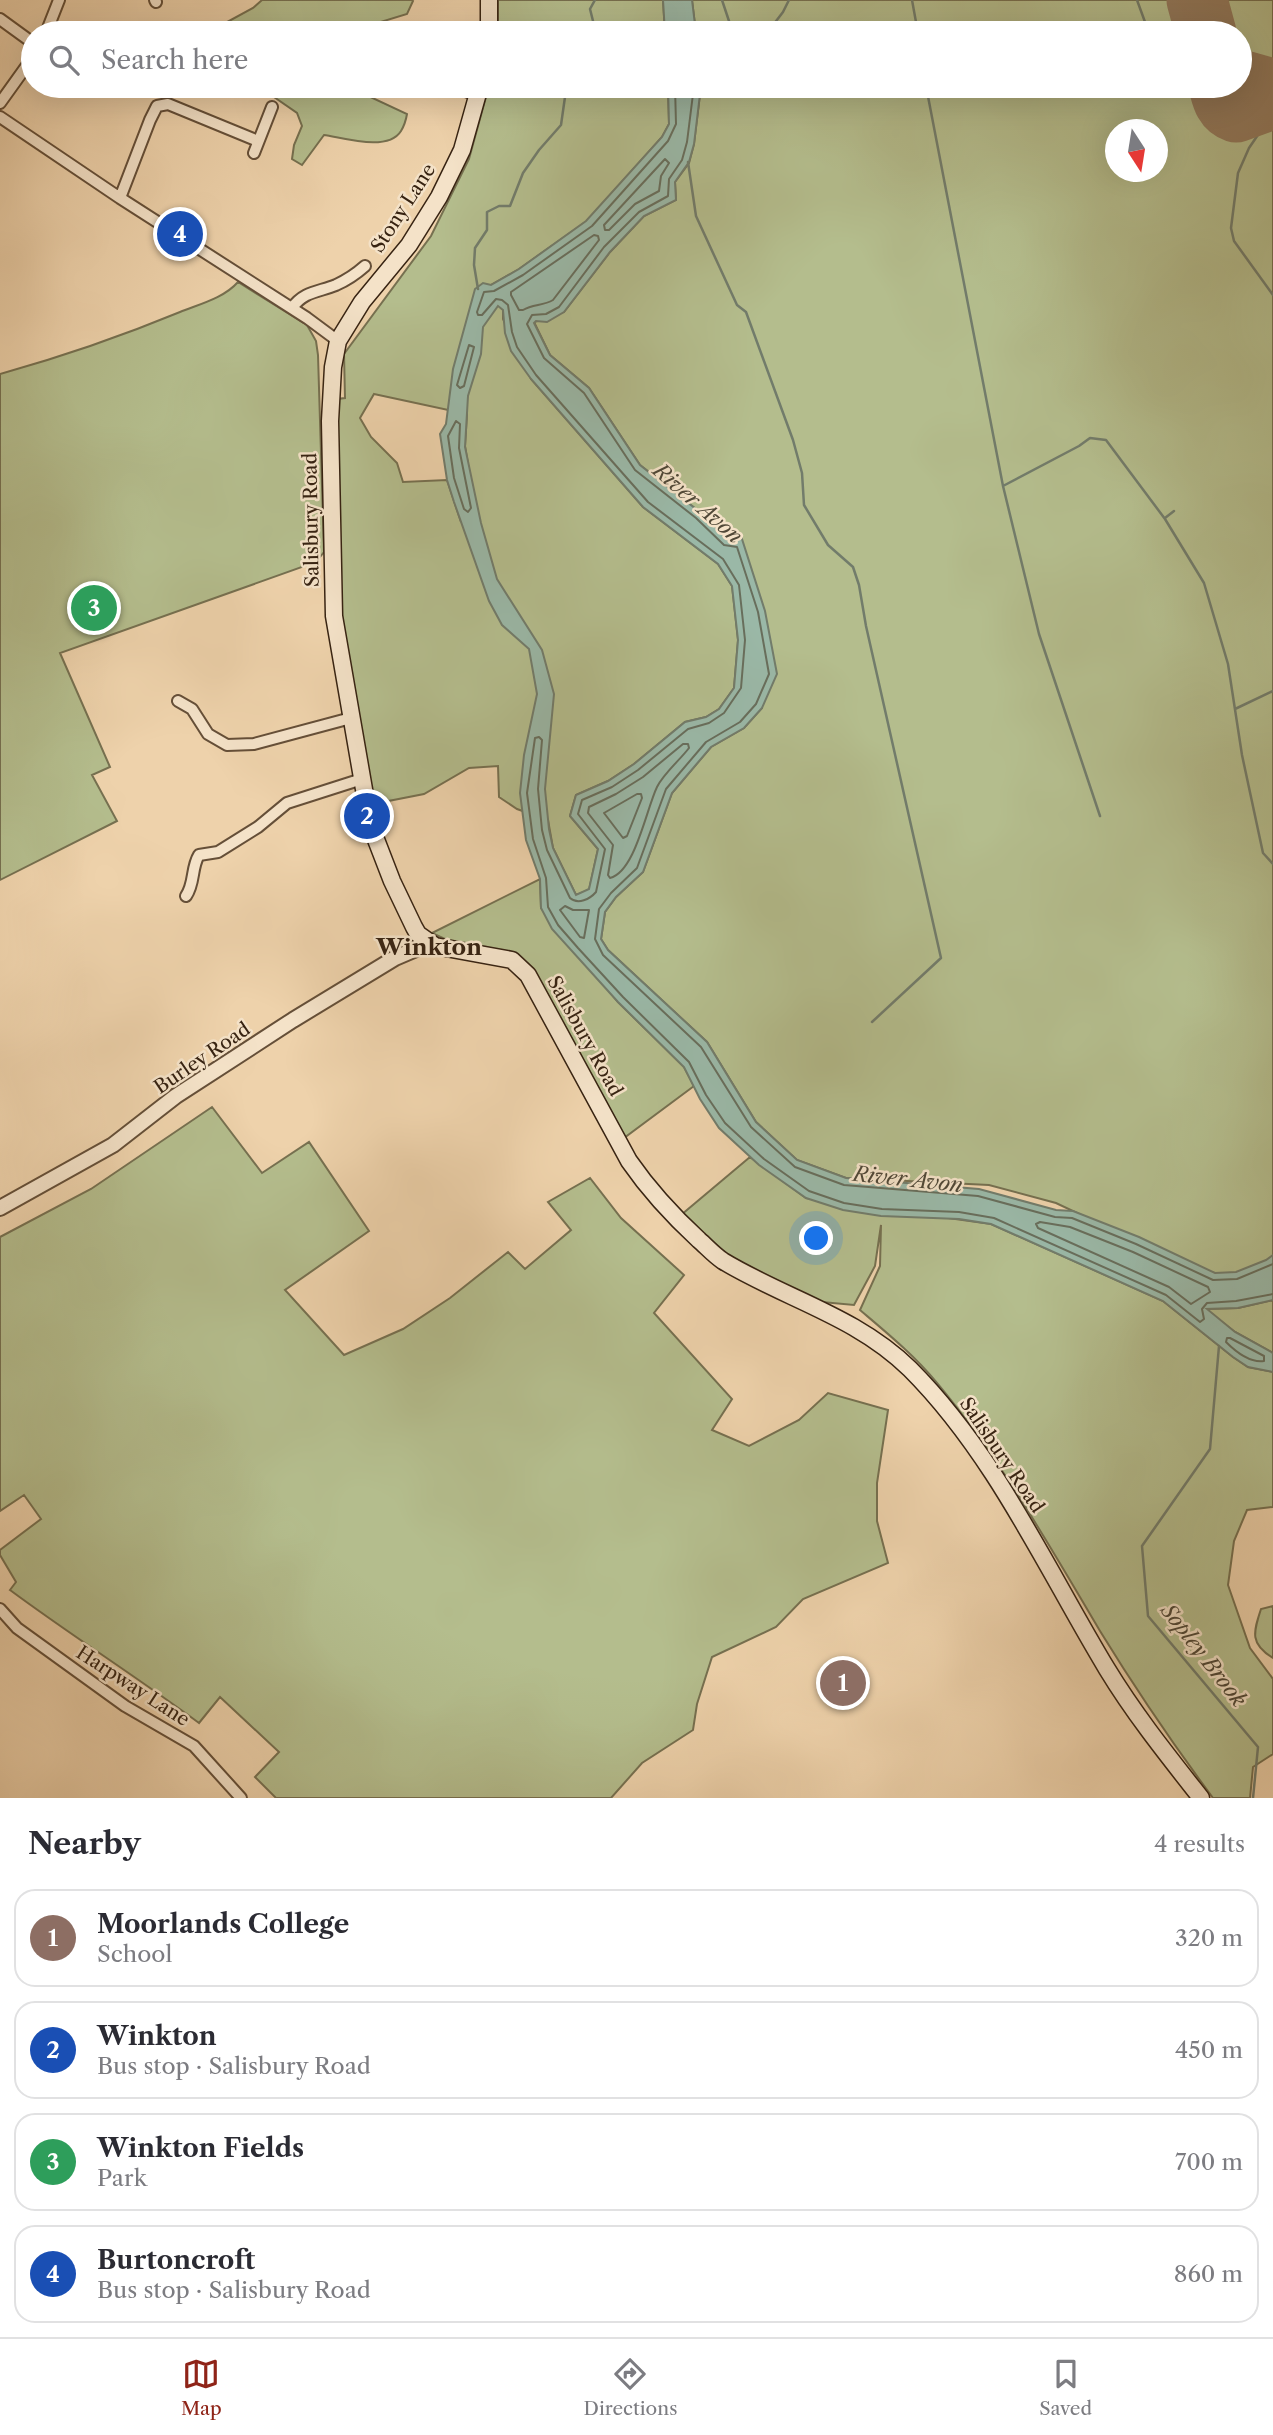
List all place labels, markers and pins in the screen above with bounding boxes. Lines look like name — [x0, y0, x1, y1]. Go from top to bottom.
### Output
pin: 4 — [157, 208, 203, 260]
pin: 3 — [71, 582, 117, 634]
pin: 2 — [344, 790, 390, 842]
pin: 1 — [820, 1657, 866, 1709]

